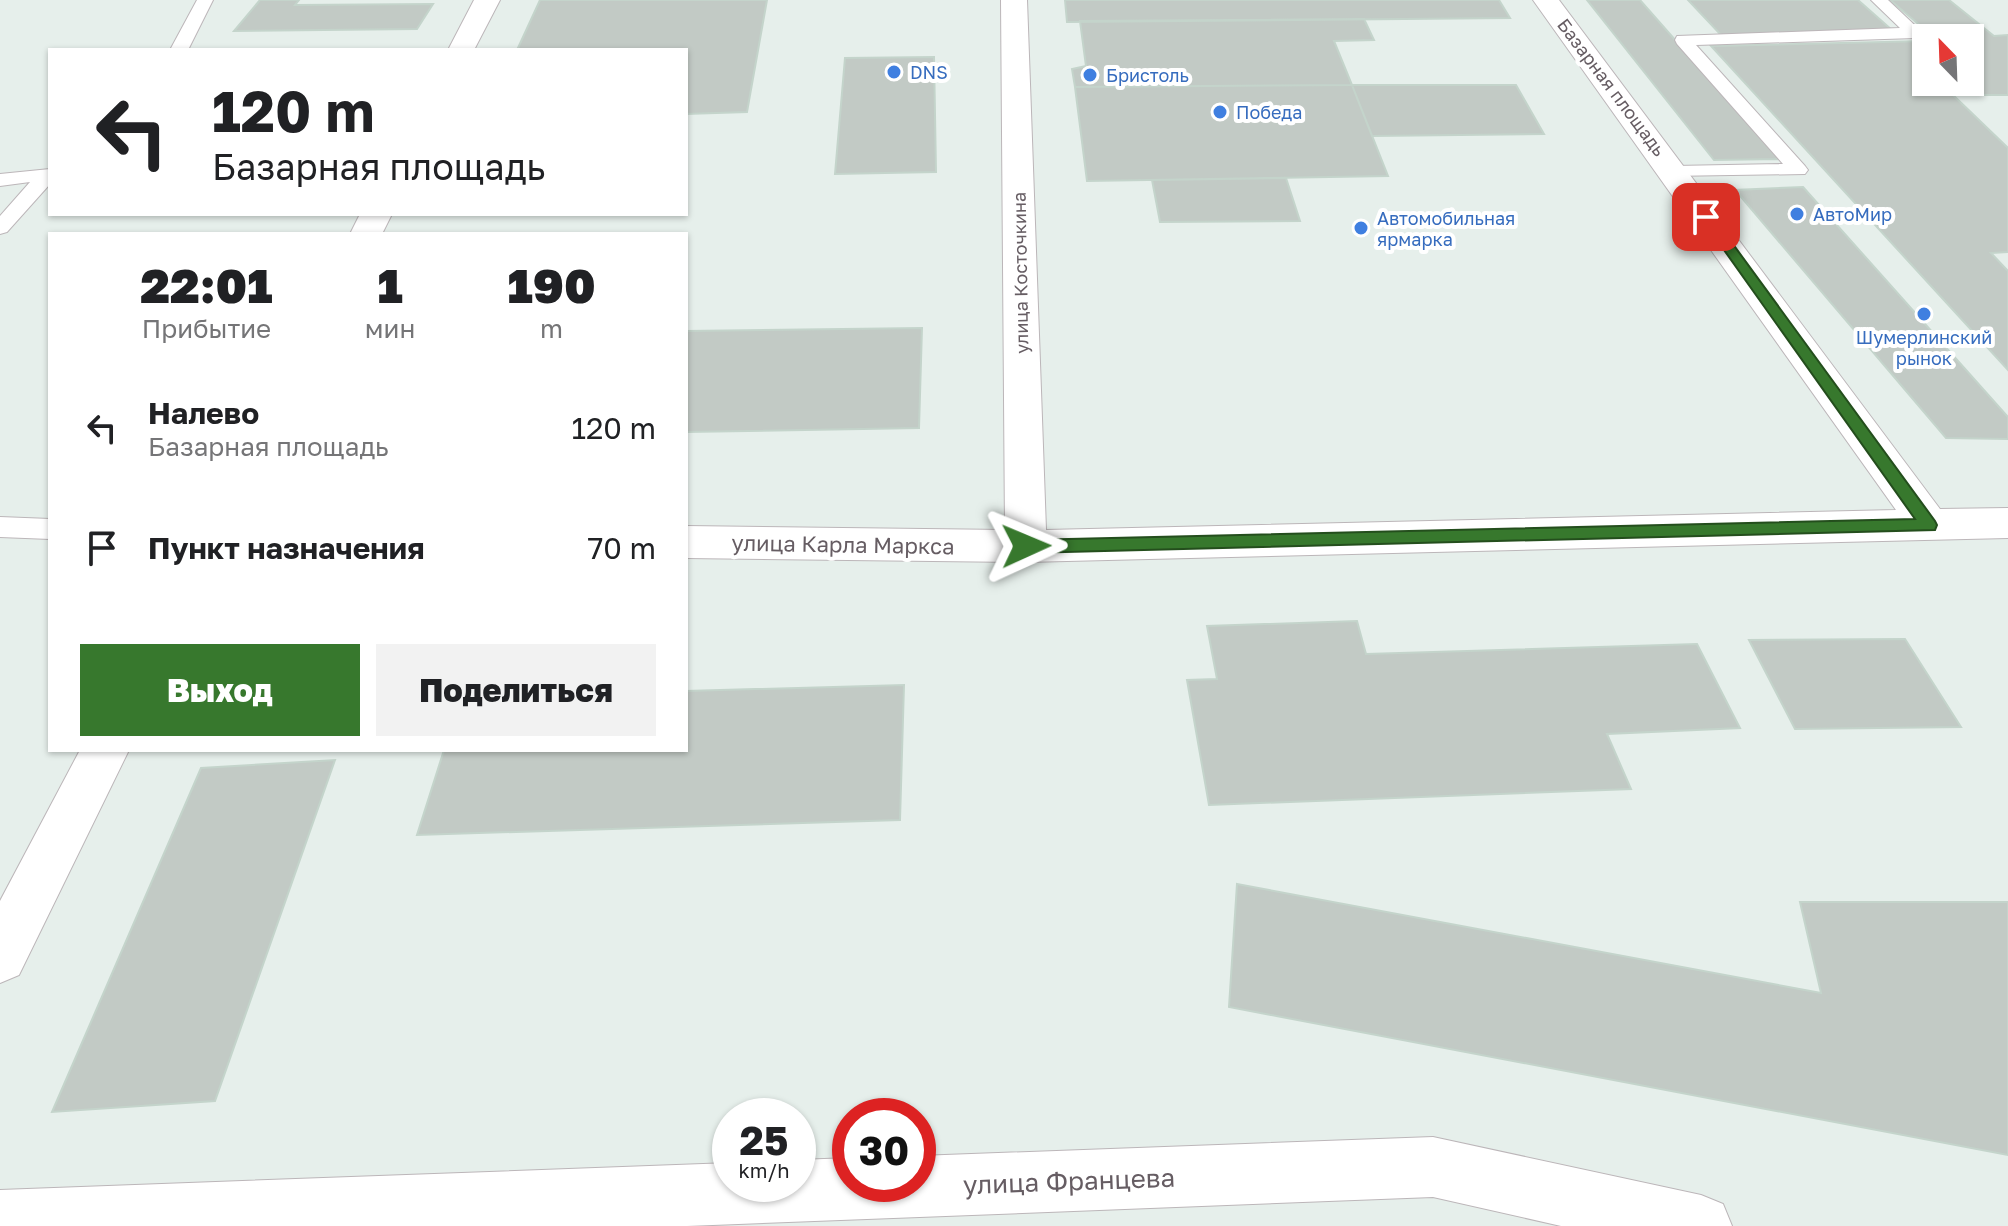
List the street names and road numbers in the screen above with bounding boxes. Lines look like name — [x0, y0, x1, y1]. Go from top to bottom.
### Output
street label: Базарная площадь — [1553, 14, 1671, 160]
street label: улица Косточкина — [1008, 192, 1032, 354]
street label: улица Карла Маркса — [731, 529, 955, 559]
street label: улица Францева — [962, 1162, 1176, 1200]

